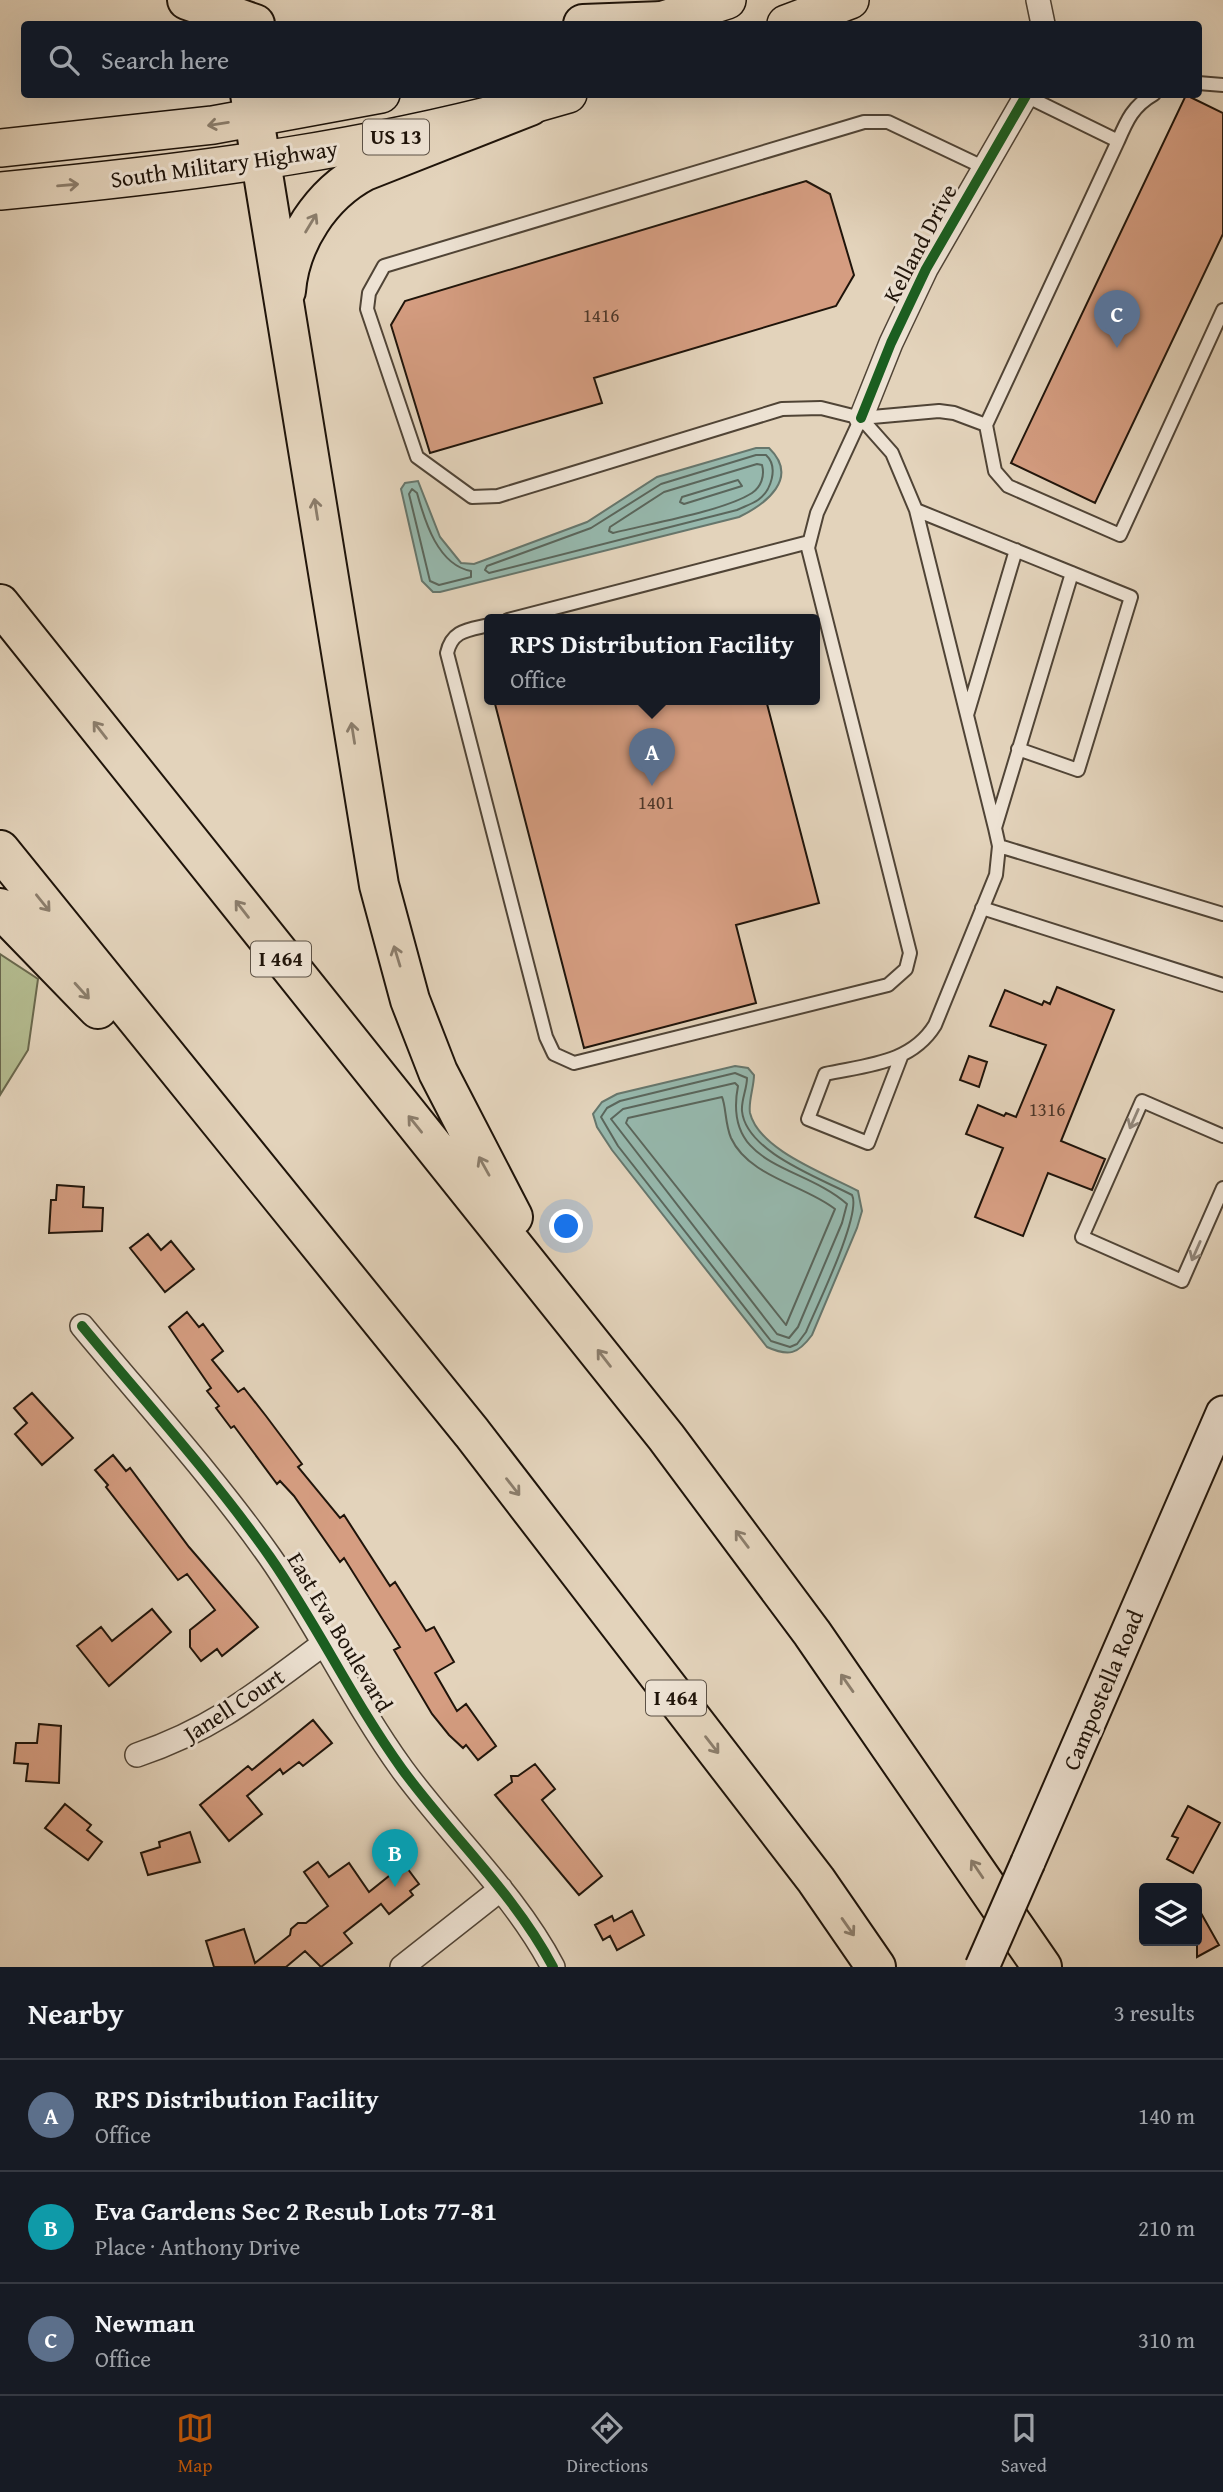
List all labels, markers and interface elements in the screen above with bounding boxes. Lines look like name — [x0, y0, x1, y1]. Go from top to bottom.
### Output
search box — [21, 21, 1202, 98]
text: Search here — [101, 40, 229, 79]
icon: search — [45, 41, 83, 79]
one-way arrow — [207, 118, 230, 131]
road number: US 13 — [363, 120, 429, 154]
street label: South Military Highway — [108, 131, 340, 196]
one-way arrow — [56, 178, 79, 191]
street label: Kelland Drive — [874, 178, 965, 308]
one-way arrow — [304, 213, 318, 233]
pin: C — [1094, 290, 1140, 348]
house number: 1416 — [583, 301, 619, 329]
one-way arrow — [309, 498, 322, 521]
popup — [484, 614, 820, 705]
text: RPS Distribution Facility — [510, 624, 794, 663]
text: Office — [510, 663, 566, 696]
one-way arrow — [93, 722, 108, 740]
one-way arrow — [346, 722, 359, 745]
pin: A — [629, 728, 675, 786]
house number: 1401 — [638, 788, 674, 816]
one-way arrow — [35, 893, 51, 911]
one-way arrow — [234, 900, 249, 918]
road number: I 464 — [251, 942, 311, 976]
one-way arrow — [389, 946, 402, 968]
one-way arrow — [74, 982, 90, 1000]
house number: 1316 — [1029, 1095, 1065, 1123]
one-way arrow — [1127, 1108, 1140, 1129]
one-way arrow — [407, 1116, 423, 1134]
one-way arrow — [477, 1156, 491, 1176]
your location — [549, 1209, 583, 1243]
one-way arrow — [1189, 1240, 1202, 1261]
one-way arrow — [596, 1350, 612, 1368]
one-way arrow — [506, 1477, 521, 1495]
one-way arrow — [735, 1530, 749, 1549]
street label: East Eva Boulevard — [280, 1546, 402, 1719]
street label: Campostella Road — [1054, 1604, 1151, 1775]
street label: Janell Court — [174, 1660, 291, 1751]
one-way arrow — [840, 1674, 854, 1693]
road number: I 464 — [646, 1680, 706, 1716]
one-way arrow — [704, 1735, 719, 1753]
pin: B — [372, 1829, 418, 1887]
one-way arrow — [970, 1860, 984, 1880]
map controls — [1139, 1883, 1202, 1946]
button: layers — [1139, 1883, 1202, 1946]
one-way arrow — [841, 1917, 855, 1936]
text: Nearby — [28, 1991, 124, 2035]
text: 3 results — [1114, 1996, 1195, 2029]
text: RPS Distribution Facility — [95, 2079, 379, 2118]
text: A — [44, 2099, 58, 2132]
text: 140 m — [1138, 2099, 1195, 2132]
text: Office — [95, 2118, 151, 2151]
text: Eva Gardens Sec 2 Resub Lots 77-81 — [95, 2191, 497, 2230]
text: B — [44, 2211, 58, 2244]
text: 210 m — [1138, 2211, 1195, 2244]
text: Place · Anthony Drive — [95, 2230, 300, 2263]
text: Newman — [95, 2303, 195, 2342]
text: C — [44, 2323, 58, 2356]
text: 310 m — [1138, 2323, 1195, 2356]
text: Office — [95, 2342, 151, 2375]
tab: Map — [176, 2409, 214, 2479]
tab: Directions — [567, 2409, 648, 2479]
tab: Saved — [1001, 2409, 1047, 2479]

